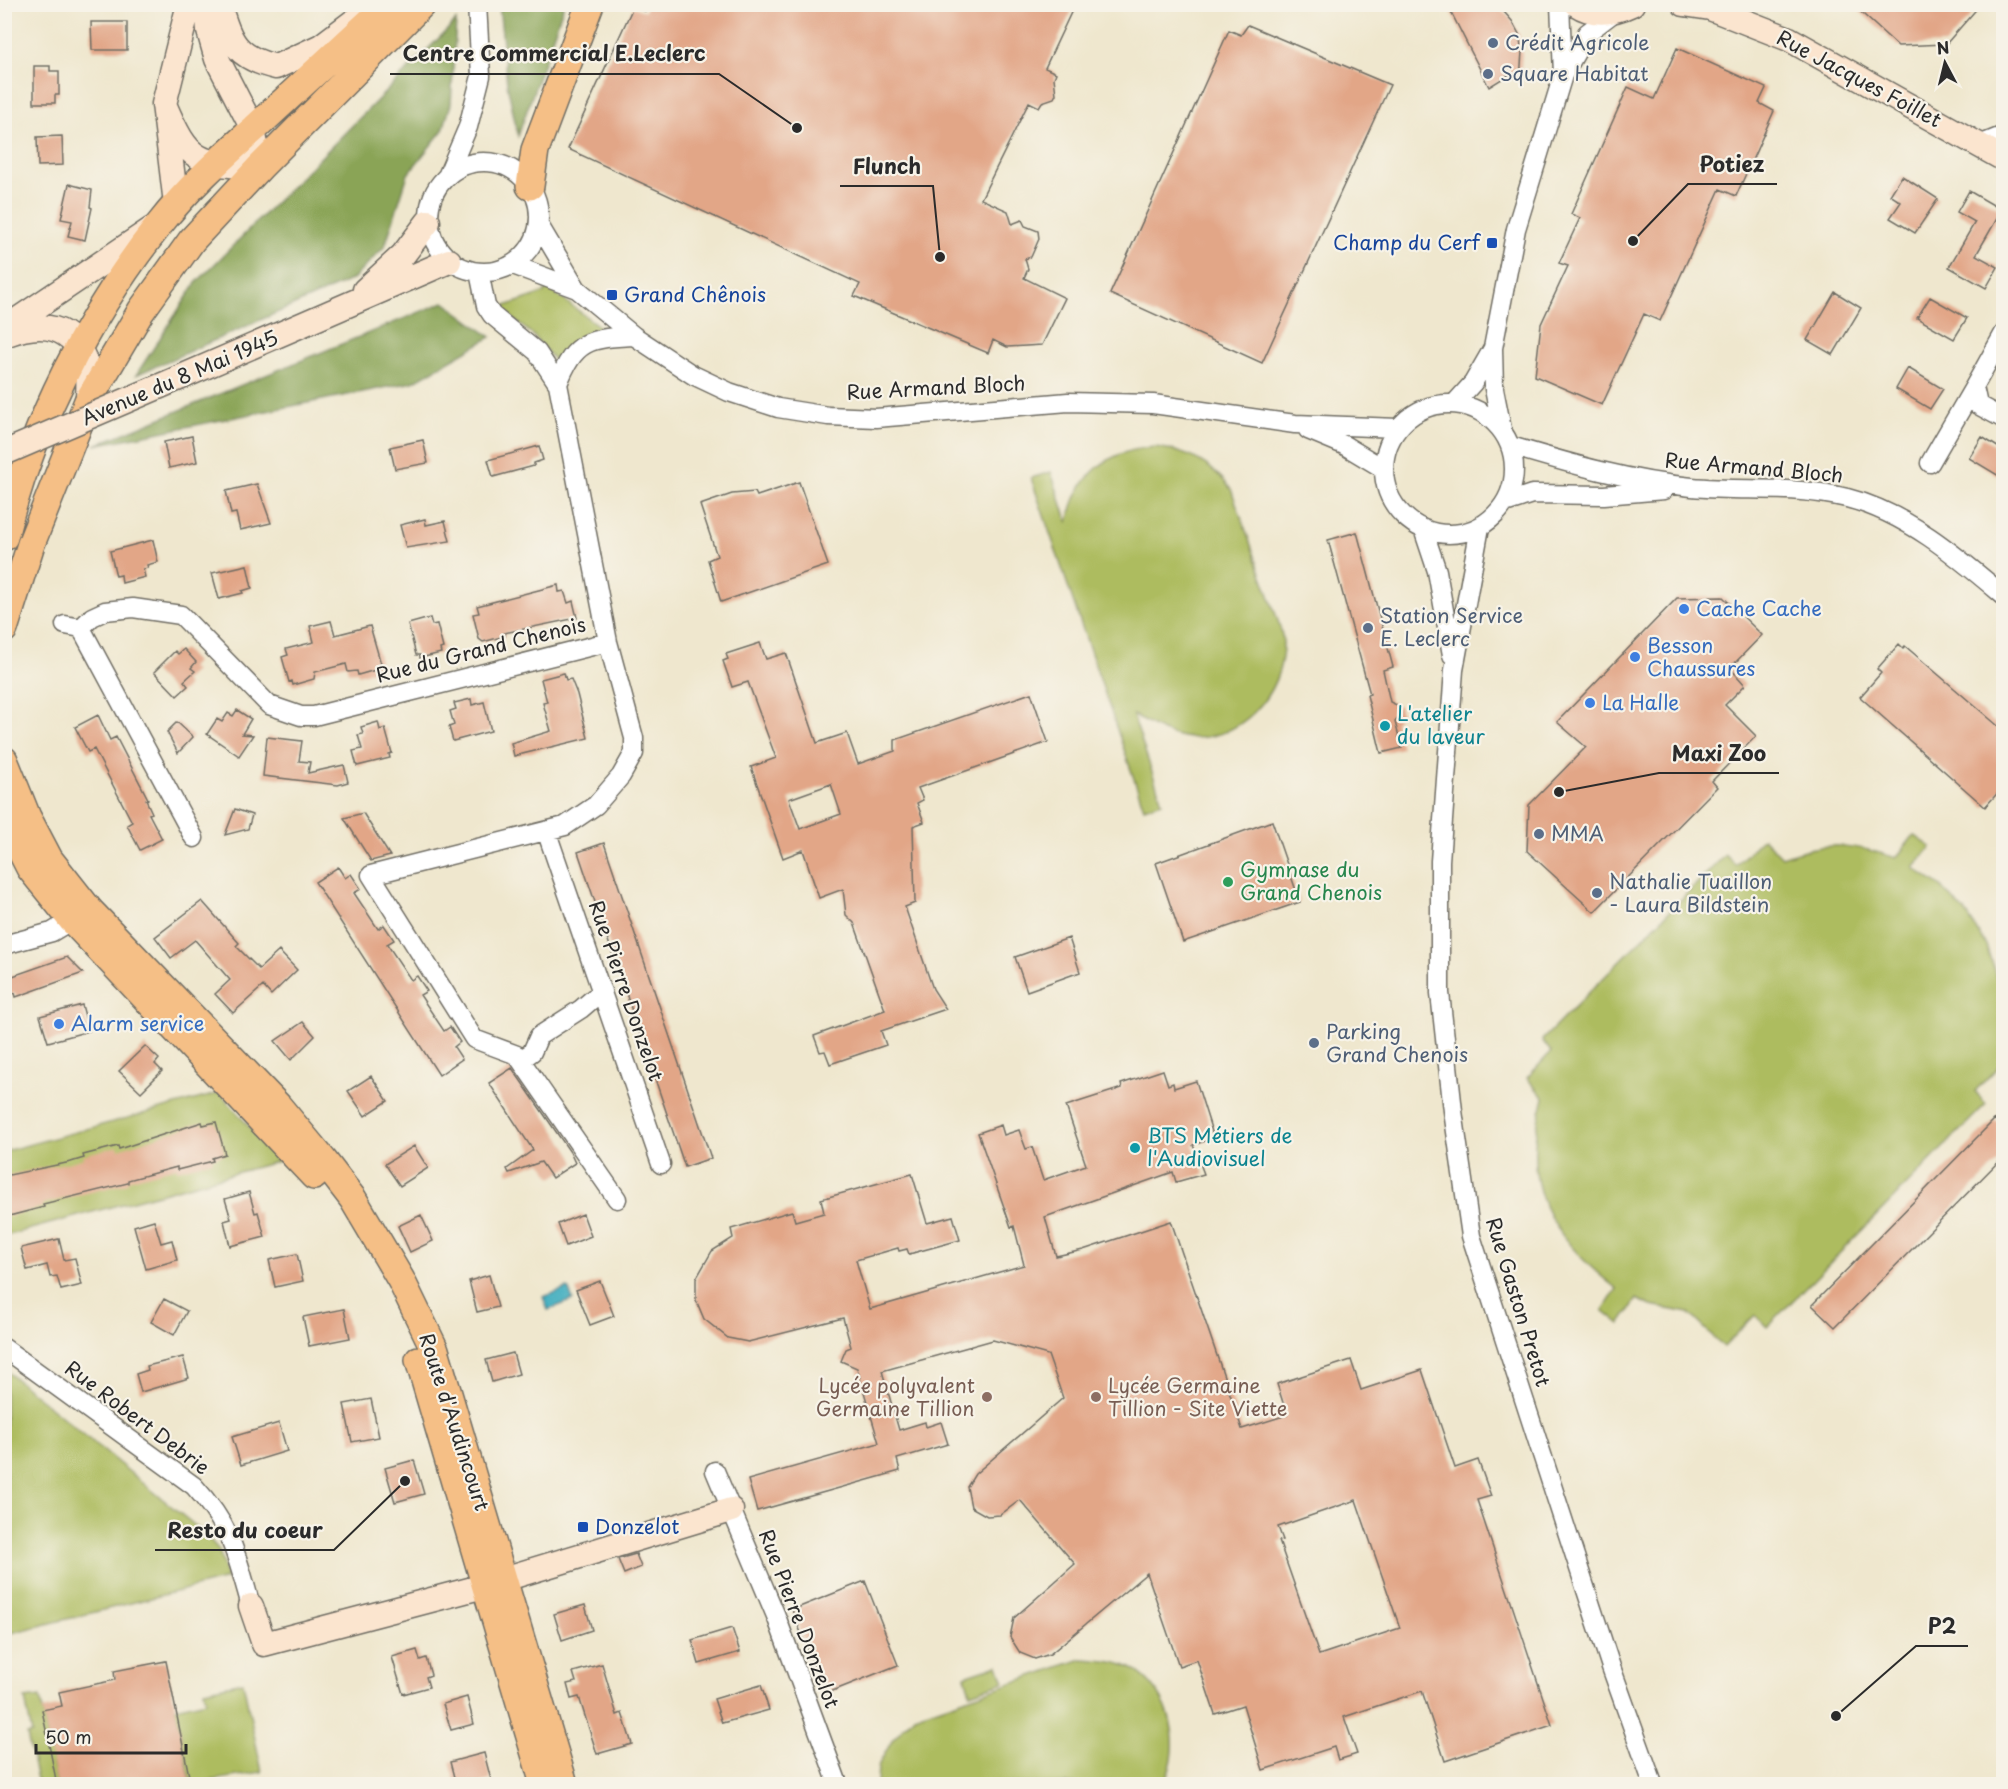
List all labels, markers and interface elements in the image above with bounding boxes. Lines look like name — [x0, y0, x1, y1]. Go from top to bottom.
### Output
street label: Rue Jacques Foillet — [1772, 22, 1947, 134]
place label: Crédit Agricole — [1505, 27, 1650, 57]
north arrow — [1915, 33, 1975, 93]
text: N — [1935, 34, 1951, 60]
callout: Centre Commercial E.Leclerc — [390, 35, 719, 74]
text: Centre Commercial E.Leclerc — [402, 36, 706, 68]
marker: Crédit Agricole — [1486, 36, 1500, 50]
place label: Square Habitat — [1500, 58, 1648, 88]
marker: Square Habitat — [1481, 67, 1495, 81]
callout: Potiez — [1688, 145, 1777, 184]
callout: Flunch — [840, 147, 933, 186]
text: Potiez — [1699, 147, 1765, 179]
text: Flunch — [853, 149, 921, 181]
place label: Champ du Cerf — [1333, 227, 1482, 257]
marker: Champ du Cerf — [1485, 236, 1499, 250]
place label: Grand Chênois — [624, 279, 766, 309]
marker: Grand Chênois — [605, 288, 619, 302]
street label: Avenue du 8 Mai 1945 — [77, 322, 283, 432]
street label: Rue Armand Bloch — [846, 367, 1026, 407]
street label: Rue Armand Bloch — [1664, 444, 1845, 490]
place label: Cache Cache — [1696, 593, 1822, 623]
place label: Station Service E. Leclerc — [1380, 600, 1523, 653]
marker: Cache Cache — [1677, 602, 1691, 616]
street label: Rue du Grand Chenois — [373, 608, 589, 690]
marker: Station Service E. Leclerc — [1361, 621, 1375, 635]
place label: Besson Chaussures — [1647, 630, 1755, 683]
marker: Besson Chaussures — [1628, 650, 1642, 664]
place label: La Halle — [1602, 687, 1679, 717]
marker: La Halle — [1583, 696, 1597, 710]
place label: L'atelier du laveur — [1397, 698, 1485, 751]
marker: L'atelier du laveur — [1378, 719, 1392, 733]
callout: Maxi Zoo — [1659, 734, 1779, 773]
text: Maxi Zoo — [1672, 736, 1766, 768]
place label: MMA — [1551, 818, 1604, 848]
marker: MMA — [1532, 827, 1546, 841]
place label: Gymnase du Grand Chenois — [1240, 854, 1382, 907]
place label: Nathalie Tuaillon - Laura Bildstein — [1609, 866, 1772, 919]
marker: Gymnase du Grand Chenois — [1221, 875, 1235, 889]
marker: Nathalie Tuaillon - Laura Bildstein — [1590, 886, 1604, 900]
street label: Rue Pierre Donzelot — [582, 896, 672, 1085]
place label: Alarm service — [71, 1008, 204, 1038]
place label: Parking Grand Chenois — [1326, 1016, 1468, 1069]
marker: Alarm service — [52, 1017, 66, 1031]
marker: Parking Grand Chenois — [1307, 1036, 1321, 1050]
place label: BTS Métiers de l'Audiovisuel — [1147, 1120, 1293, 1173]
marker: BTS Métiers de l'Audiovisuel — [1128, 1141, 1142, 1155]
street label: Rue Gaston Pretot — [1479, 1213, 1559, 1390]
street label: Route d'Audincourt — [412, 1329, 498, 1514]
street label: Rue Robert Debrie — [59, 1353, 216, 1482]
place label: Lycée polyvalent Germaine Tillion — [816, 1370, 975, 1423]
place label: Lycée Germaine Tillion - Site Viette — [1108, 1370, 1287, 1423]
marker: Lycée polyvalent Germaine Tillion — [980, 1390, 994, 1404]
marker: Lycée Germaine Tillion - Site Viette — [1089, 1390, 1103, 1404]
callout: Resto du coeur — [155, 1511, 334, 1550]
place label: Donzelot — [595, 1511, 679, 1541]
text: Resto du coeur — [167, 1513, 323, 1545]
marker: Donzelot — [576, 1520, 590, 1534]
street label: Rue Pierre Donzelot — [752, 1525, 848, 1712]
callout: P2 — [1916, 1607, 1968, 1646]
text: P2 — [1928, 1609, 1956, 1641]
scale bar — [36, 1717, 186, 1755]
text: 50 m — [45, 1723, 92, 1750]

